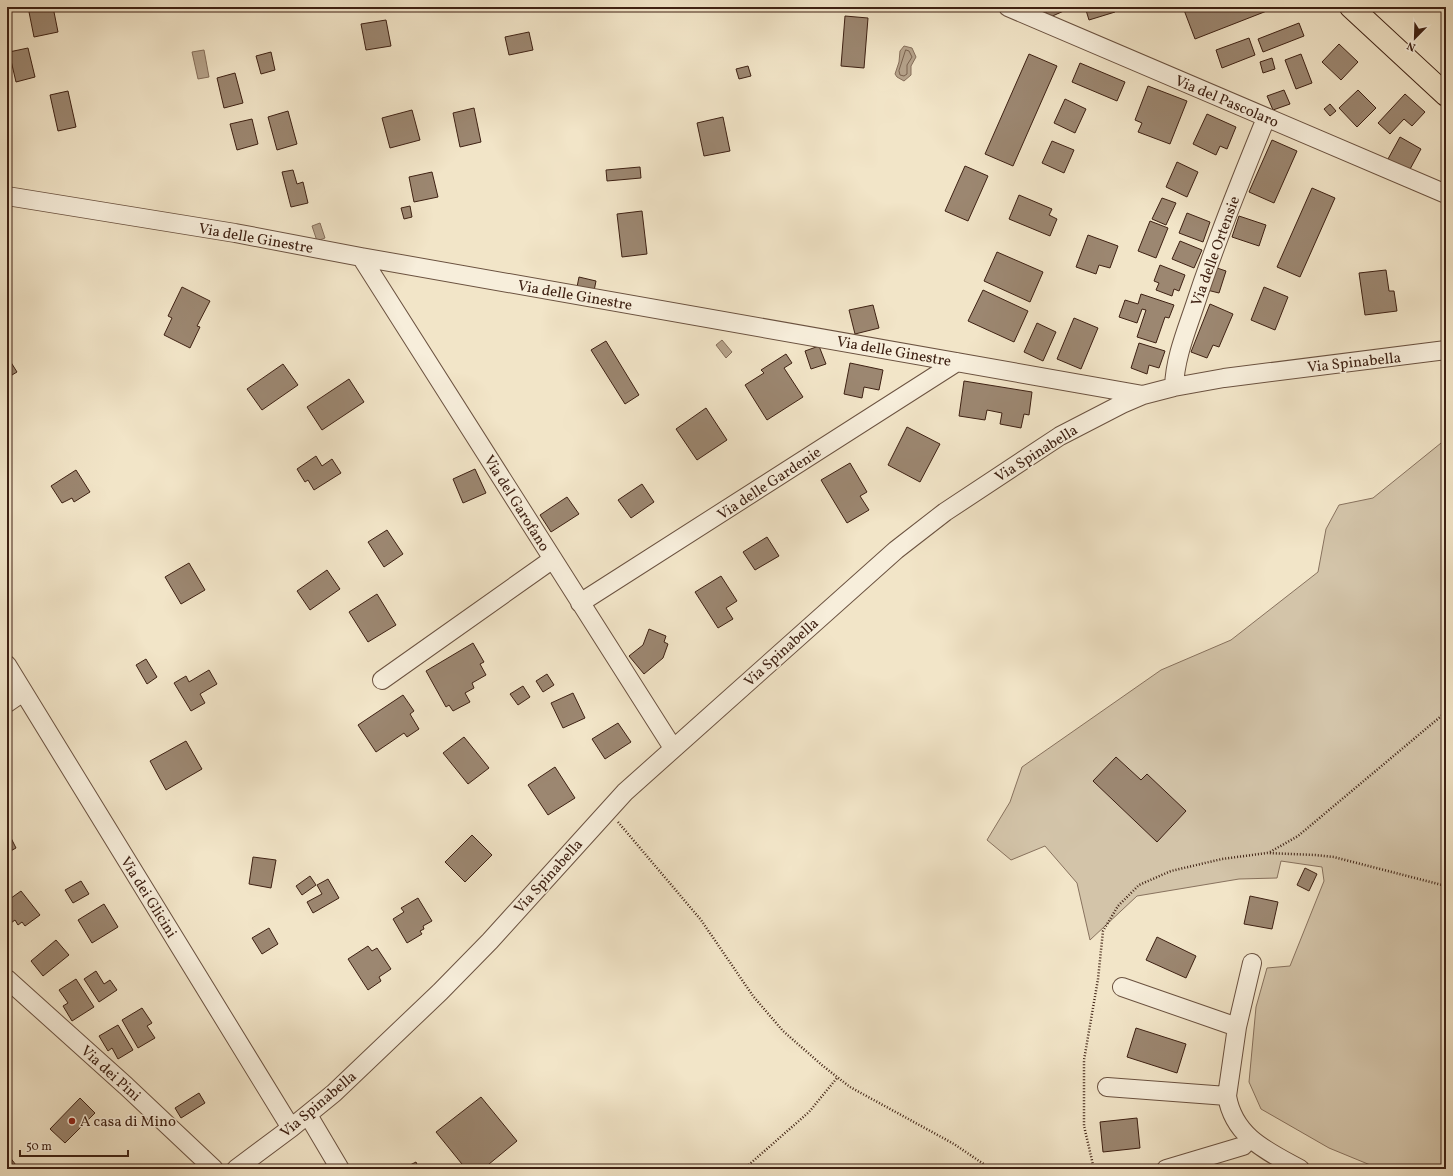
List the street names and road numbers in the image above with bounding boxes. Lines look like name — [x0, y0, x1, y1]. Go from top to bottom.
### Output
street label: Via del Pascolaro — [1171, 71, 1282, 134]
street label: Via delle Ortensie — [1187, 194, 1246, 309]
street label: Via delle Ginestre — [197, 219, 315, 260]
street label: Via delle Ginestre — [516, 276, 634, 317]
street label: Via delle Ginestre — [835, 332, 953, 373]
street label: Via Spinabella — [1306, 348, 1402, 379]
street label: Via Spinabella — [991, 420, 1082, 488]
street label: Via delle Gardenie — [714, 443, 826, 526]
street label: Via del Garofano — [478, 452, 554, 556]
street label: Via Spinabella — [740, 614, 824, 692]
street label: Via Spinabella — [510, 835, 588, 919]
street label: Via dei Glicini — [114, 853, 181, 942]
street label: Via dei Pini — [75, 1041, 145, 1107]
street label: Via Spinabella — [276, 1067, 362, 1143]

